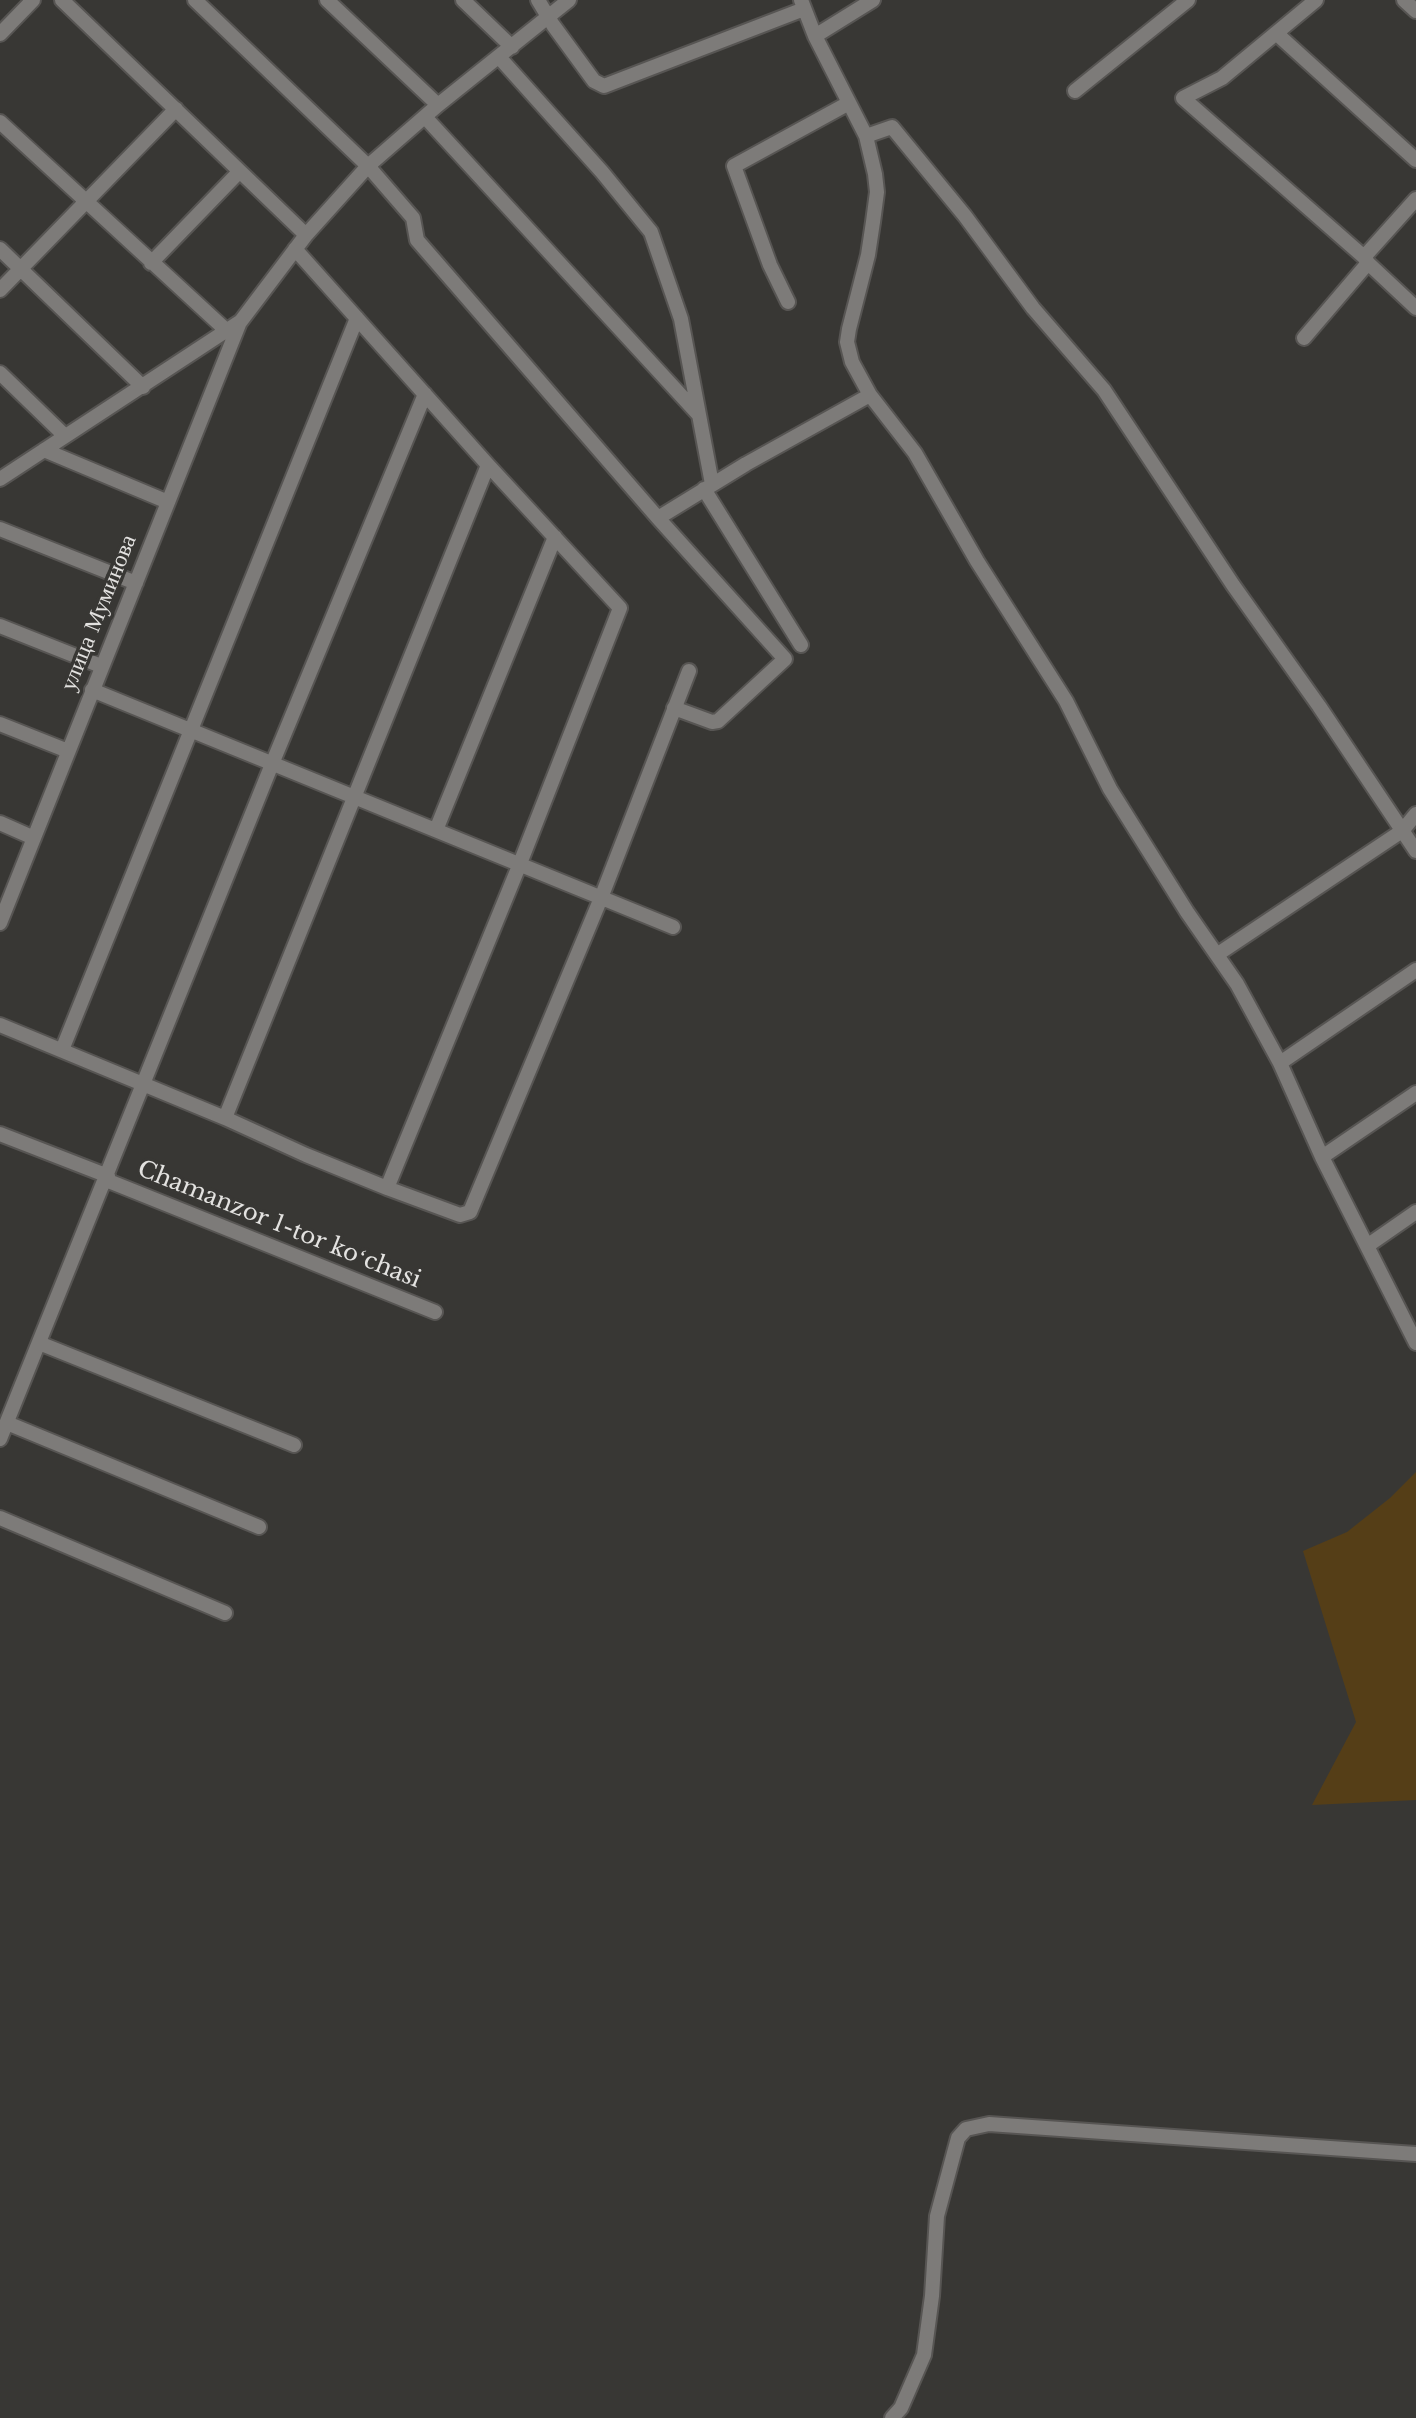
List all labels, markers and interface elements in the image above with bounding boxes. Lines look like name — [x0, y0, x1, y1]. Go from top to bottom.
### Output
street label: улица Муминова — [55, 531, 143, 695]
street label: Chamanzor 1-tor koʻchasi — [133, 1155, 425, 1295]

